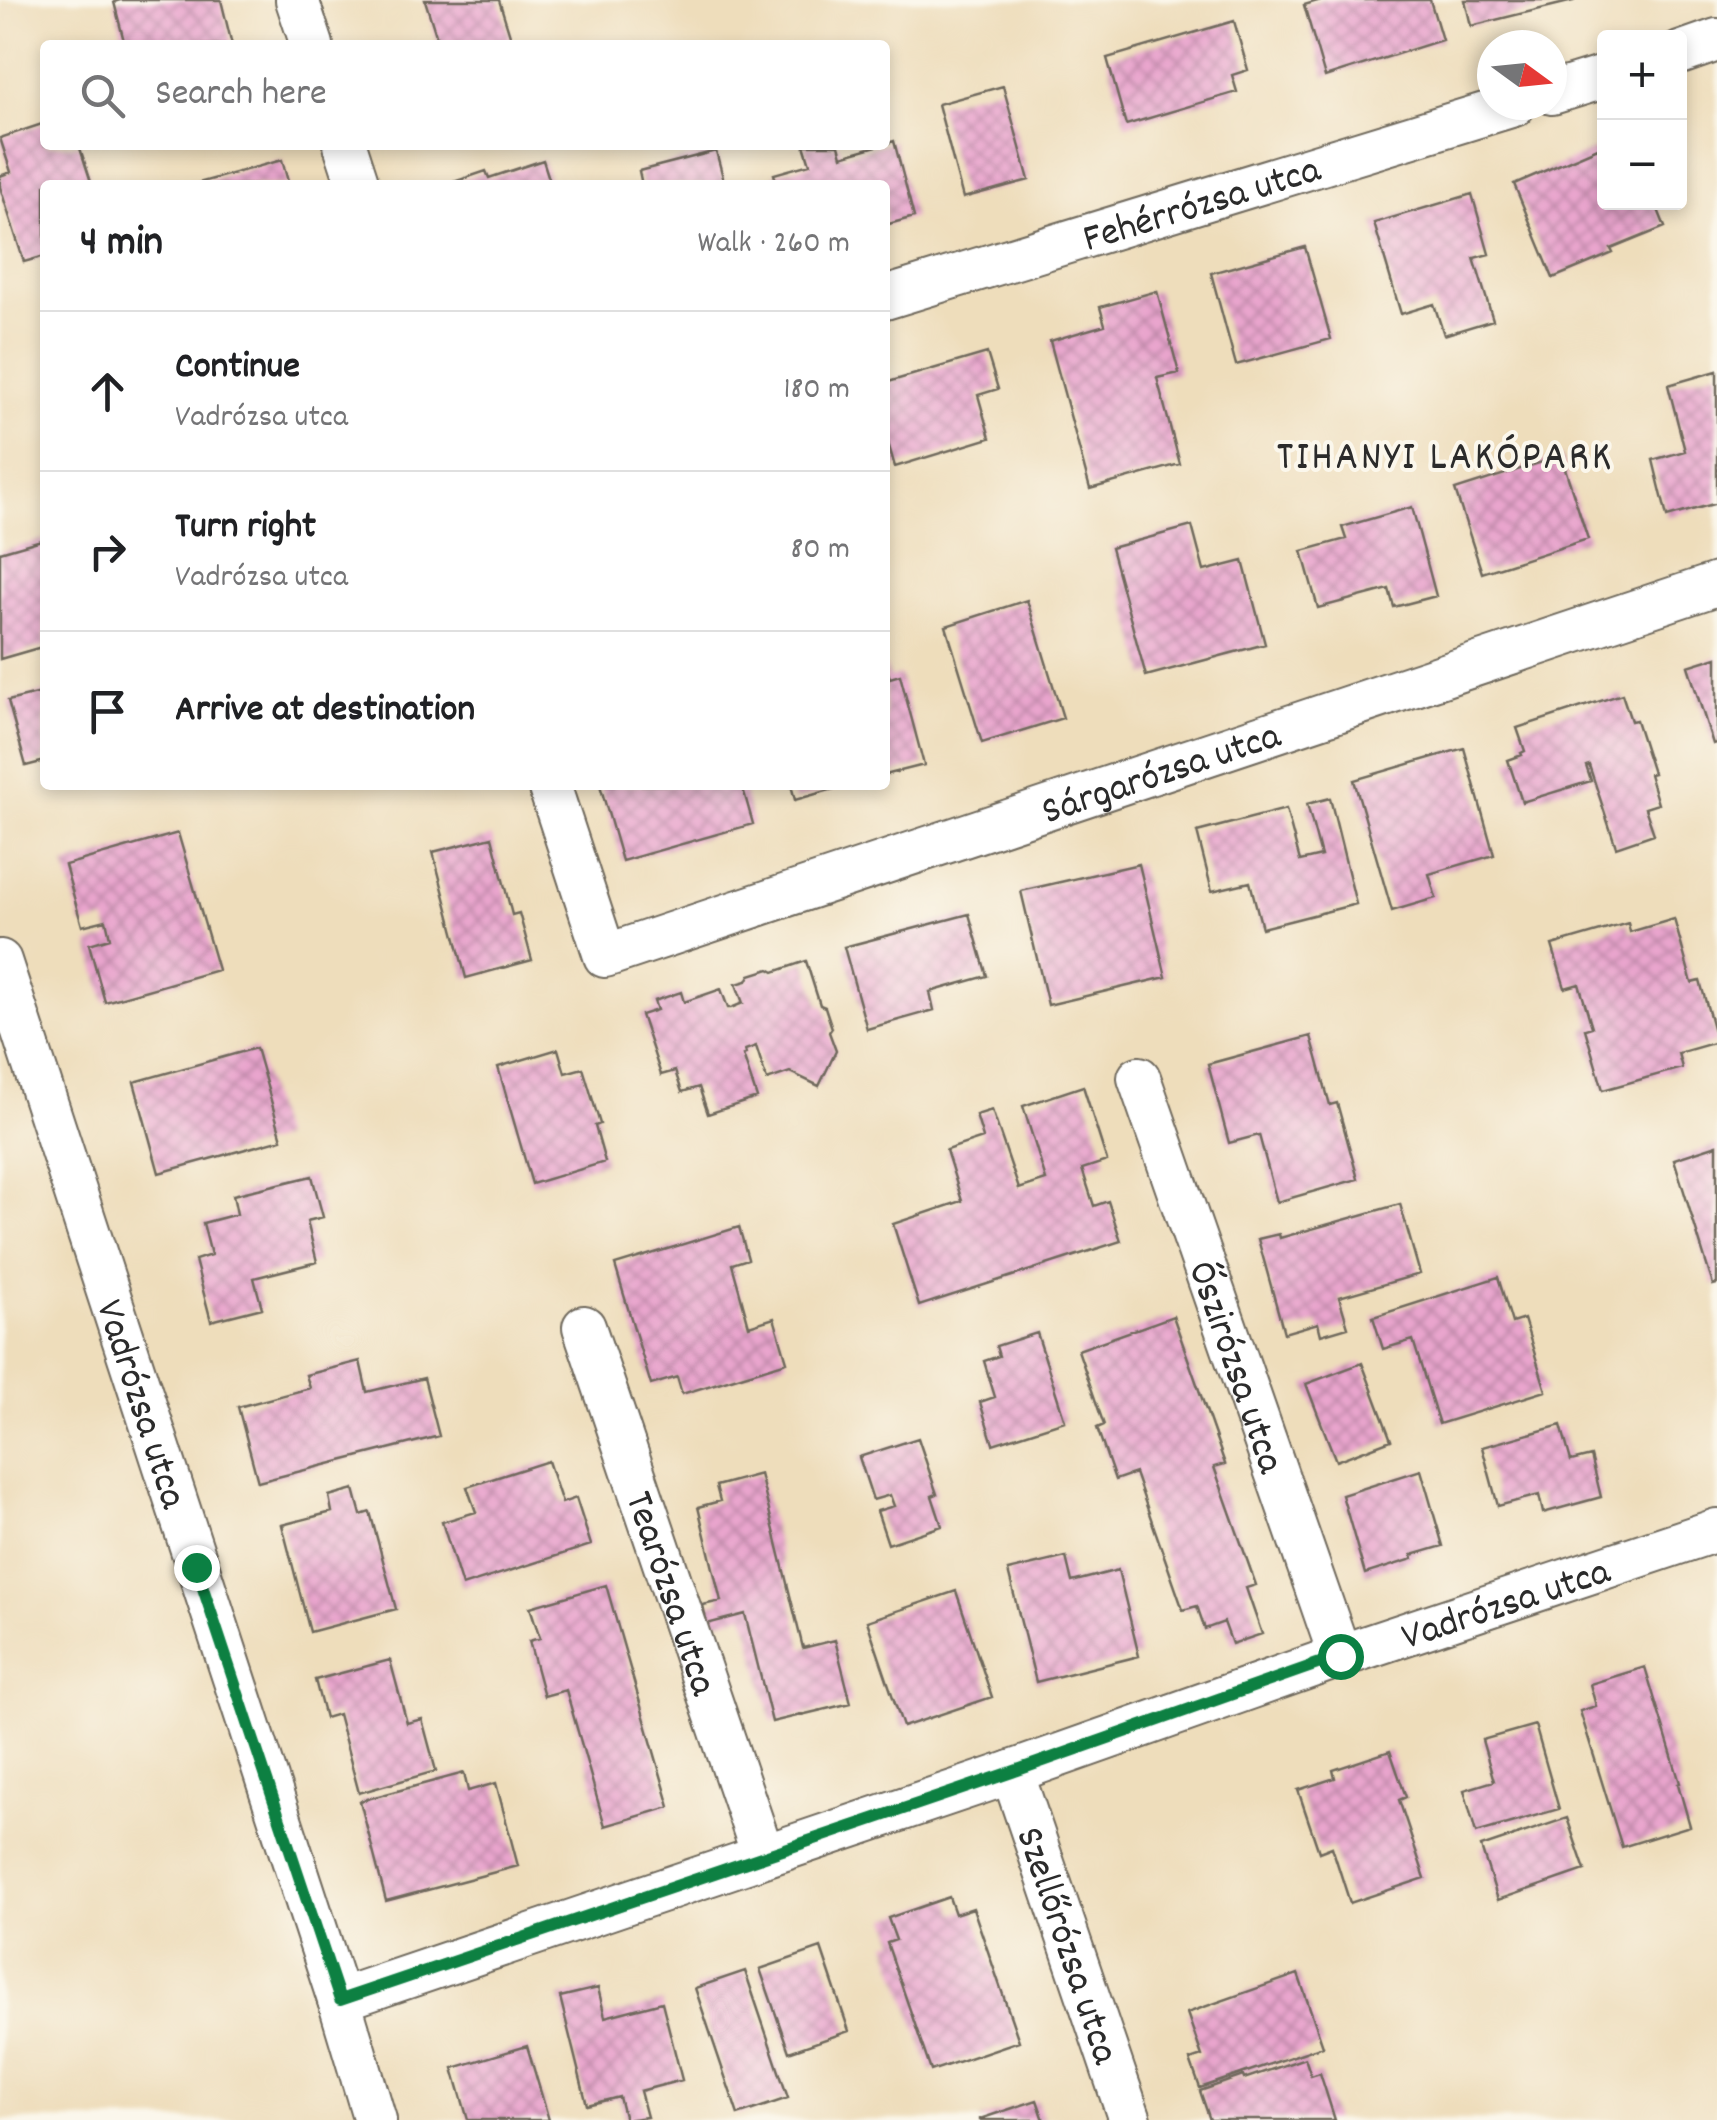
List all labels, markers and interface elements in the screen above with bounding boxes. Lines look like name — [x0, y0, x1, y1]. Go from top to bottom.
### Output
north arrow — [1477, 30, 1567, 120]
map controls — [1597, 30, 1687, 210]
button: + — [1597, 30, 1687, 120]
search box — [40, 40, 890, 150]
icon: search — [75, 68, 130, 123]
text: Search here — [155, 68, 327, 123]
button: − — [1597, 120, 1687, 210]
street label: Fehérrózsa utca — [1077, 144, 1329, 271]
text: 4 min — [80, 215, 163, 275]
text: Walk · 260 m — [697, 222, 850, 268]
text: Continue — [175, 341, 300, 396]
icon: ahead — [80, 364, 135, 419]
text: 180 m — [783, 368, 850, 414]
text: Vadrózsa utca — [175, 396, 348, 442]
district label: TIHANYI LAKÓPARK — [1276, 430, 1614, 490]
text: Turn right — [175, 501, 316, 556]
icon: right — [80, 524, 135, 579]
text: 80 m — [790, 528, 850, 574]
text: Vadrózsa utca — [175, 556, 348, 602]
icon: arrive — [80, 684, 135, 739]
text: Arrive at destination — [175, 684, 475, 739]
street label: Sárgarózsa utca — [1035, 710, 1290, 843]
street label: Őszirózsa utca — [1170, 1255, 1297, 1483]
street label: Vadrózsa utca — [77, 1293, 199, 1518]
street label: Tearózsa utca — [607, 1485, 729, 1705]
route end — [174, 1545, 220, 1591]
street label: Vadrózsa utca — [1395, 1545, 1619, 1668]
route start — [1318, 1634, 1364, 1680]
street label: Szellőrózsa utca — [998, 1820, 1131, 2074]

